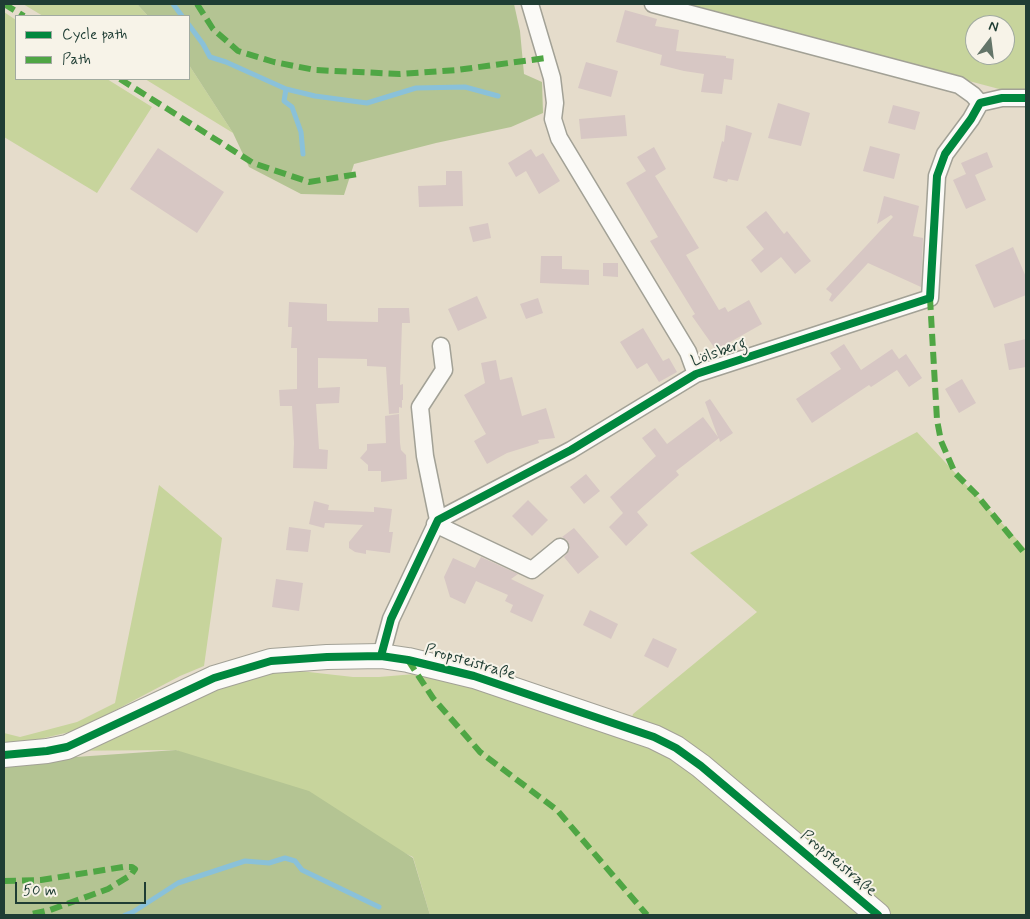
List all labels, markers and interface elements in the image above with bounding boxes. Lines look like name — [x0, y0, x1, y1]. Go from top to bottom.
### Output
legend — [15, 15, 190, 80]
north arrow — [965, 15, 1015, 65]
text: N — [987, 17, 1000, 36]
text: Cycle path — [62, 25, 127, 45]
text: Path — [62, 50, 91, 70]
street label: Lölsberg — [689, 334, 749, 372]
street label: Propsteistraße — [422, 641, 518, 685]
street label: Propsteistraße — [796, 827, 880, 901]
scale bar — [18, 872, 149, 904]
text: 50 m — [23, 881, 57, 901]

